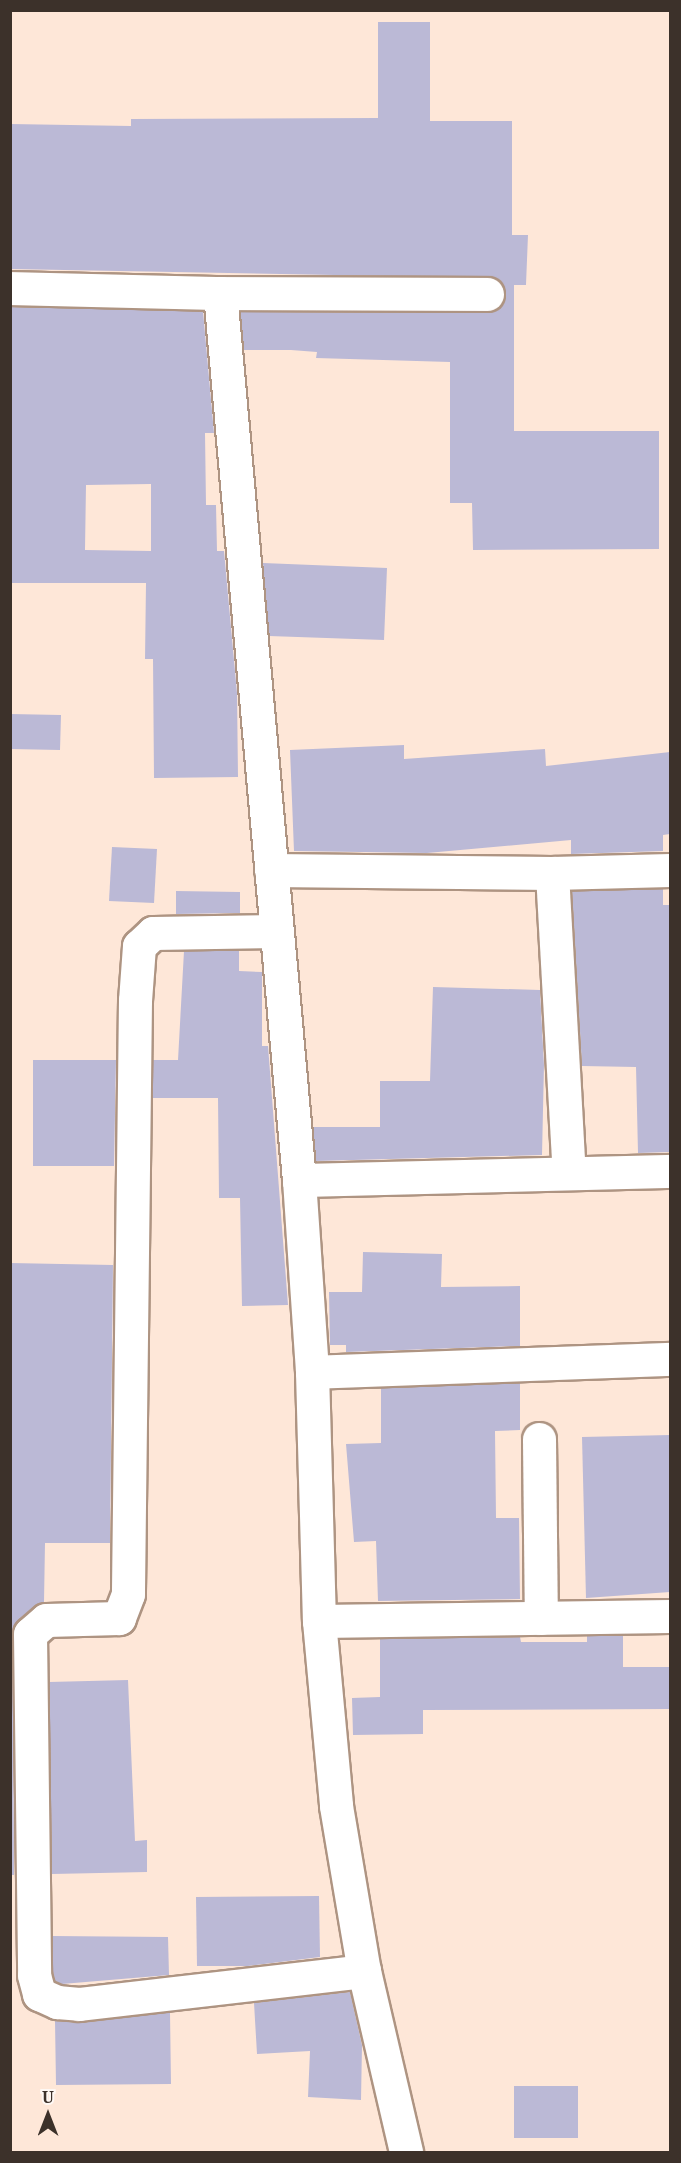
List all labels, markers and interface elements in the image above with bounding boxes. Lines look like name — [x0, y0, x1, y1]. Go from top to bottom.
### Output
north arrow — [18, 2085, 78, 2145]
text: U — [42, 2086, 54, 2108]

